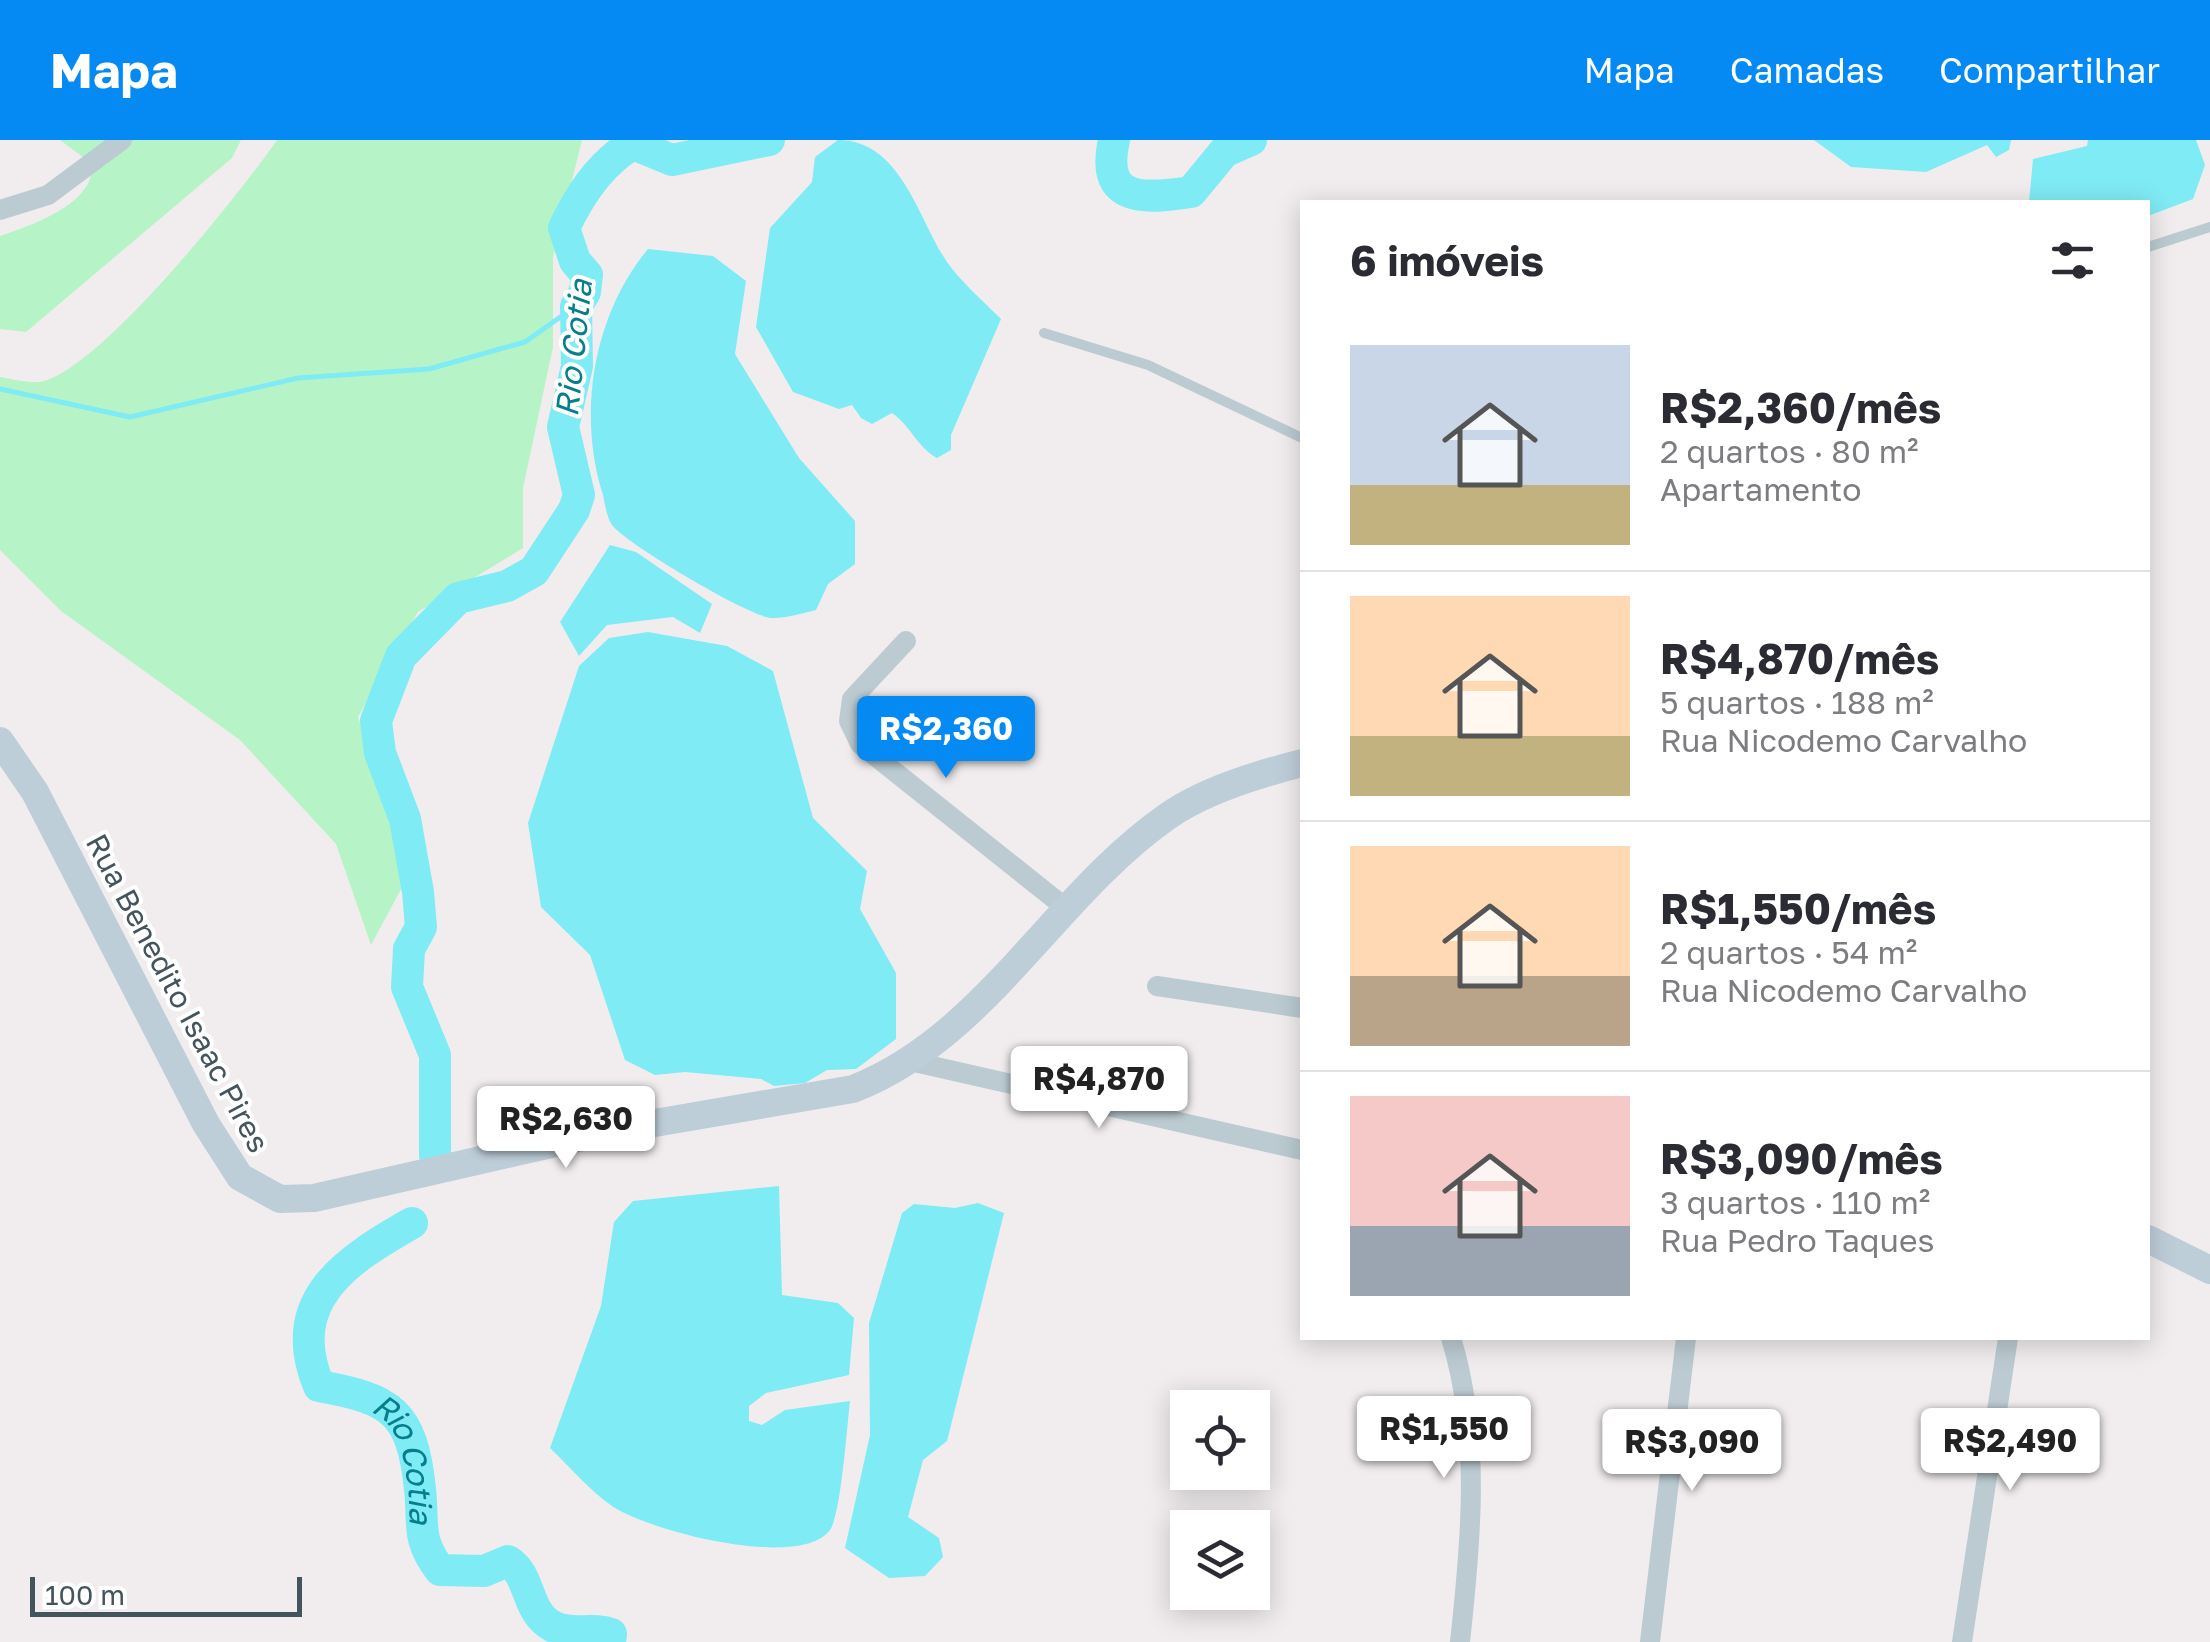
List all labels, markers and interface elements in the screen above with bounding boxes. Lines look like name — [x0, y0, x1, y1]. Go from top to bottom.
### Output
text: Mapa — [50, 41, 178, 99]
text: Mapa — [1584, 49, 1675, 91]
text: Camadas — [1730, 49, 1884, 91]
text: Compartilhar — [1939, 49, 2160, 91]
icon: filters — [2045, 233, 2100, 288]
text: 6 imóveis — [1350, 235, 1544, 285]
water label: Rio Cotia — [547, 276, 599, 419]
text: R$2,360/mês — [1660, 382, 1941, 432]
icon: home — [1430, 385, 1550, 505]
text: 2 quartos · 80 m² — [1660, 432, 1919, 470]
text: Apartamento — [1660, 470, 1861, 508]
text: R$4,870/mês — [1660, 633, 1939, 683]
icon: home — [1430, 636, 1550, 756]
text: 5 quartos · 188 m² — [1660, 683, 1934, 721]
pin: R$2,360 — [854, 696, 1038, 781]
text: R$2,360 — [879, 709, 1013, 747]
text: Rua Nicodemo Carvalho — [1660, 721, 2027, 759]
street label: Rua Benedito Isaac Pires — [79, 828, 277, 1158]
text: R$1,550/mês — [1660, 883, 1936, 933]
icon: home — [1430, 886, 1550, 1006]
text: 2 quartos · 54 m² — [1660, 933, 1917, 971]
text: Rua Nicodemo Carvalho — [1660, 971, 2027, 1009]
pin: R$4,870 — [1007, 1046, 1191, 1131]
text: R$4,870 — [1033, 1059, 1165, 1097]
pin: R$2,630 — [474, 1086, 658, 1171]
text: R$2,630 — [499, 1099, 633, 1137]
text: R$3,090/mês — [1660, 1133, 1943, 1183]
icon: home — [1430, 1136, 1550, 1256]
text: 3 quartos · 110 m² — [1660, 1183, 1930, 1221]
text: Rua Pedro Taques — [1660, 1221, 1934, 1259]
water label: Rio Cotia — [366, 1385, 441, 1526]
map controls — [1170, 1390, 1270, 1610]
button: locate — [1170, 1390, 1270, 1490]
pin: R$1,550 — [1352, 1396, 1536, 1481]
pin: R$2,490 — [1918, 1408, 2102, 1493]
text: R$1,550 — [1379, 1409, 1509, 1447]
pin: R$3,090 — [1600, 1409, 1784, 1494]
text: R$2,490 — [1943, 1421, 2077, 1459]
text: R$3,090 — [1624, 1422, 1760, 1460]
button: layers — [1170, 1510, 1270, 1610]
scale bar — [30, 1572, 302, 1616]
text: 100 m — [45, 1578, 125, 1611]

